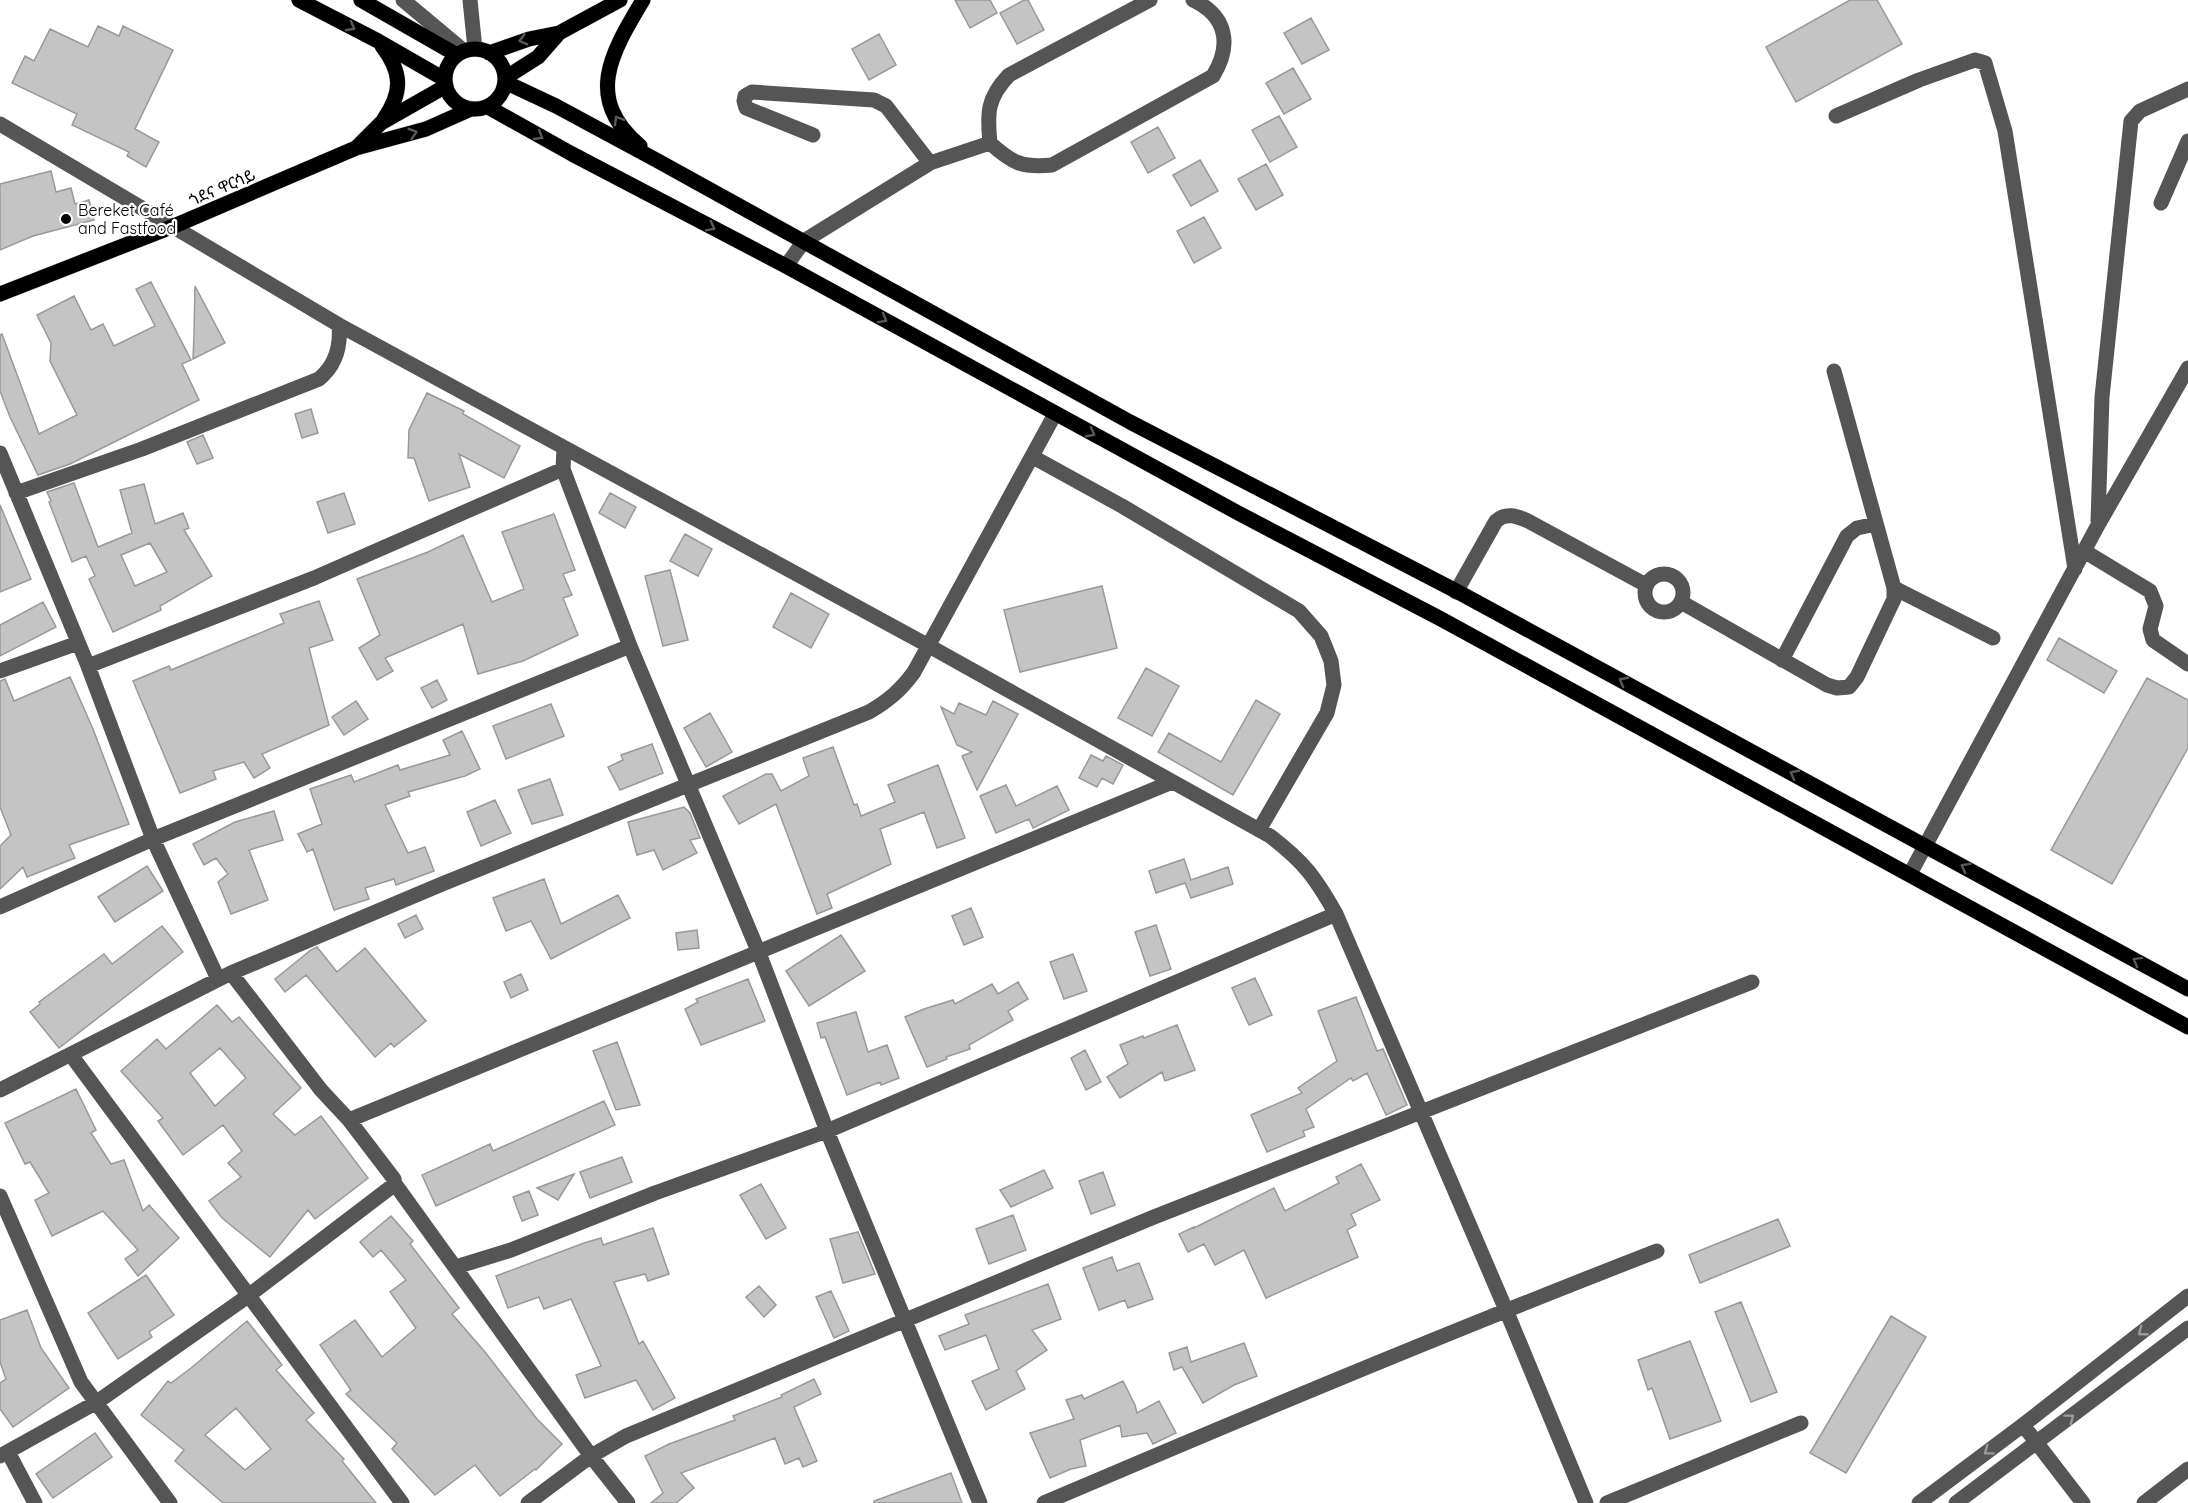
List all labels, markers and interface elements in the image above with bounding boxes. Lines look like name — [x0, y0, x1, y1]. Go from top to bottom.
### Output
one-way arrow — [344, 20, 355, 31]
one-way arrow — [519, 33, 529, 46]
one-way arrow — [614, 116, 625, 126]
one-way arrow — [407, 128, 418, 140]
one-way arrow — [533, 128, 543, 140]
street label: ጎደና ዋርሳይ — [186, 164, 258, 210]
place label: Bereket Café and Fastfood — [78, 200, 176, 238]
marker: Bereket Café and Fastfood — [59, 212, 73, 226]
one-way arrow — [705, 220, 716, 231]
one-way arrow — [877, 312, 887, 323]
one-way arrow — [1085, 426, 1095, 437]
one-way arrow — [1618, 677, 1629, 688]
one-way arrow — [1790, 770, 1800, 781]
one-way arrow — [1961, 863, 1972, 874]
one-way arrow — [2132, 957, 2143, 968]
one-way arrow — [2138, 1325, 2149, 1336]
one-way arrow — [2064, 1414, 2075, 1425]
one-way arrow — [1984, 1444, 1995, 1455]

